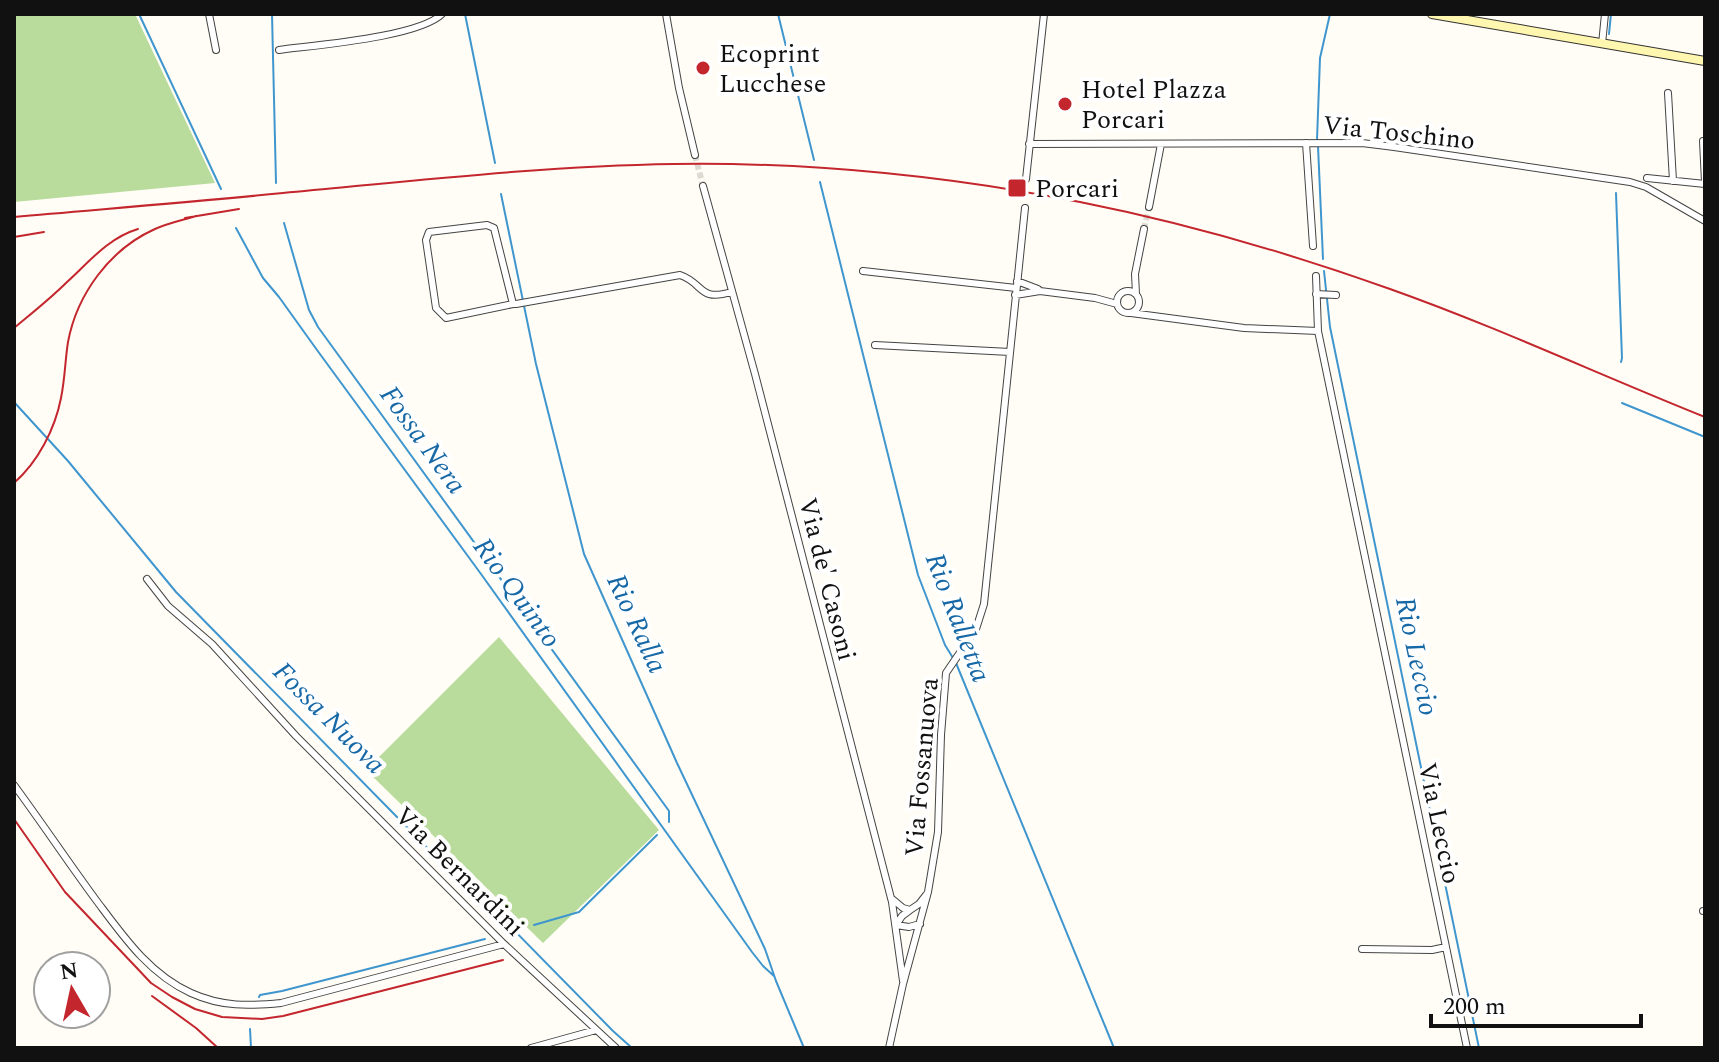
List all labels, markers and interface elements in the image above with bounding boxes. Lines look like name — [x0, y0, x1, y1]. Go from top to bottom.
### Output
place label: Ecoprint Lucchese — [719, 34, 826, 104]
marker: Ecoprint Lucchese — [694, 59, 712, 77]
place label: Hotel Plazza Porcari — [1081, 70, 1227, 140]
marker: Hotel Plazza Porcari — [1056, 95, 1074, 113]
street label: Via Toschino — [1321, 105, 1477, 161]
place label: Porcari — [1035, 169, 1119, 209]
marker: Porcari — [1006, 177, 1028, 199]
water label: Fossa Nera — [368, 376, 477, 503]
street label: Via de' Casoni — [787, 494, 867, 665]
water label: Rio Quinto — [462, 528, 572, 657]
water label: Rio Ralletta — [913, 546, 1002, 689]
water label: Rio Ralla — [595, 567, 679, 681]
water label: Rio Leccio — [1383, 593, 1450, 720]
water label: Fossa Nuova — [262, 652, 395, 785]
street label: Via Fossanuova — [894, 676, 950, 858]
street label: Via Leccio — [1407, 759, 1471, 887]
street label: Via Bernardini — [385, 797, 534, 946]
north arrow — [32, 950, 112, 1030]
text: N — [58, 954, 81, 989]
scale bar — [1431, 978, 1641, 1028]
text: 200 m — [1443, 989, 1506, 1025]

